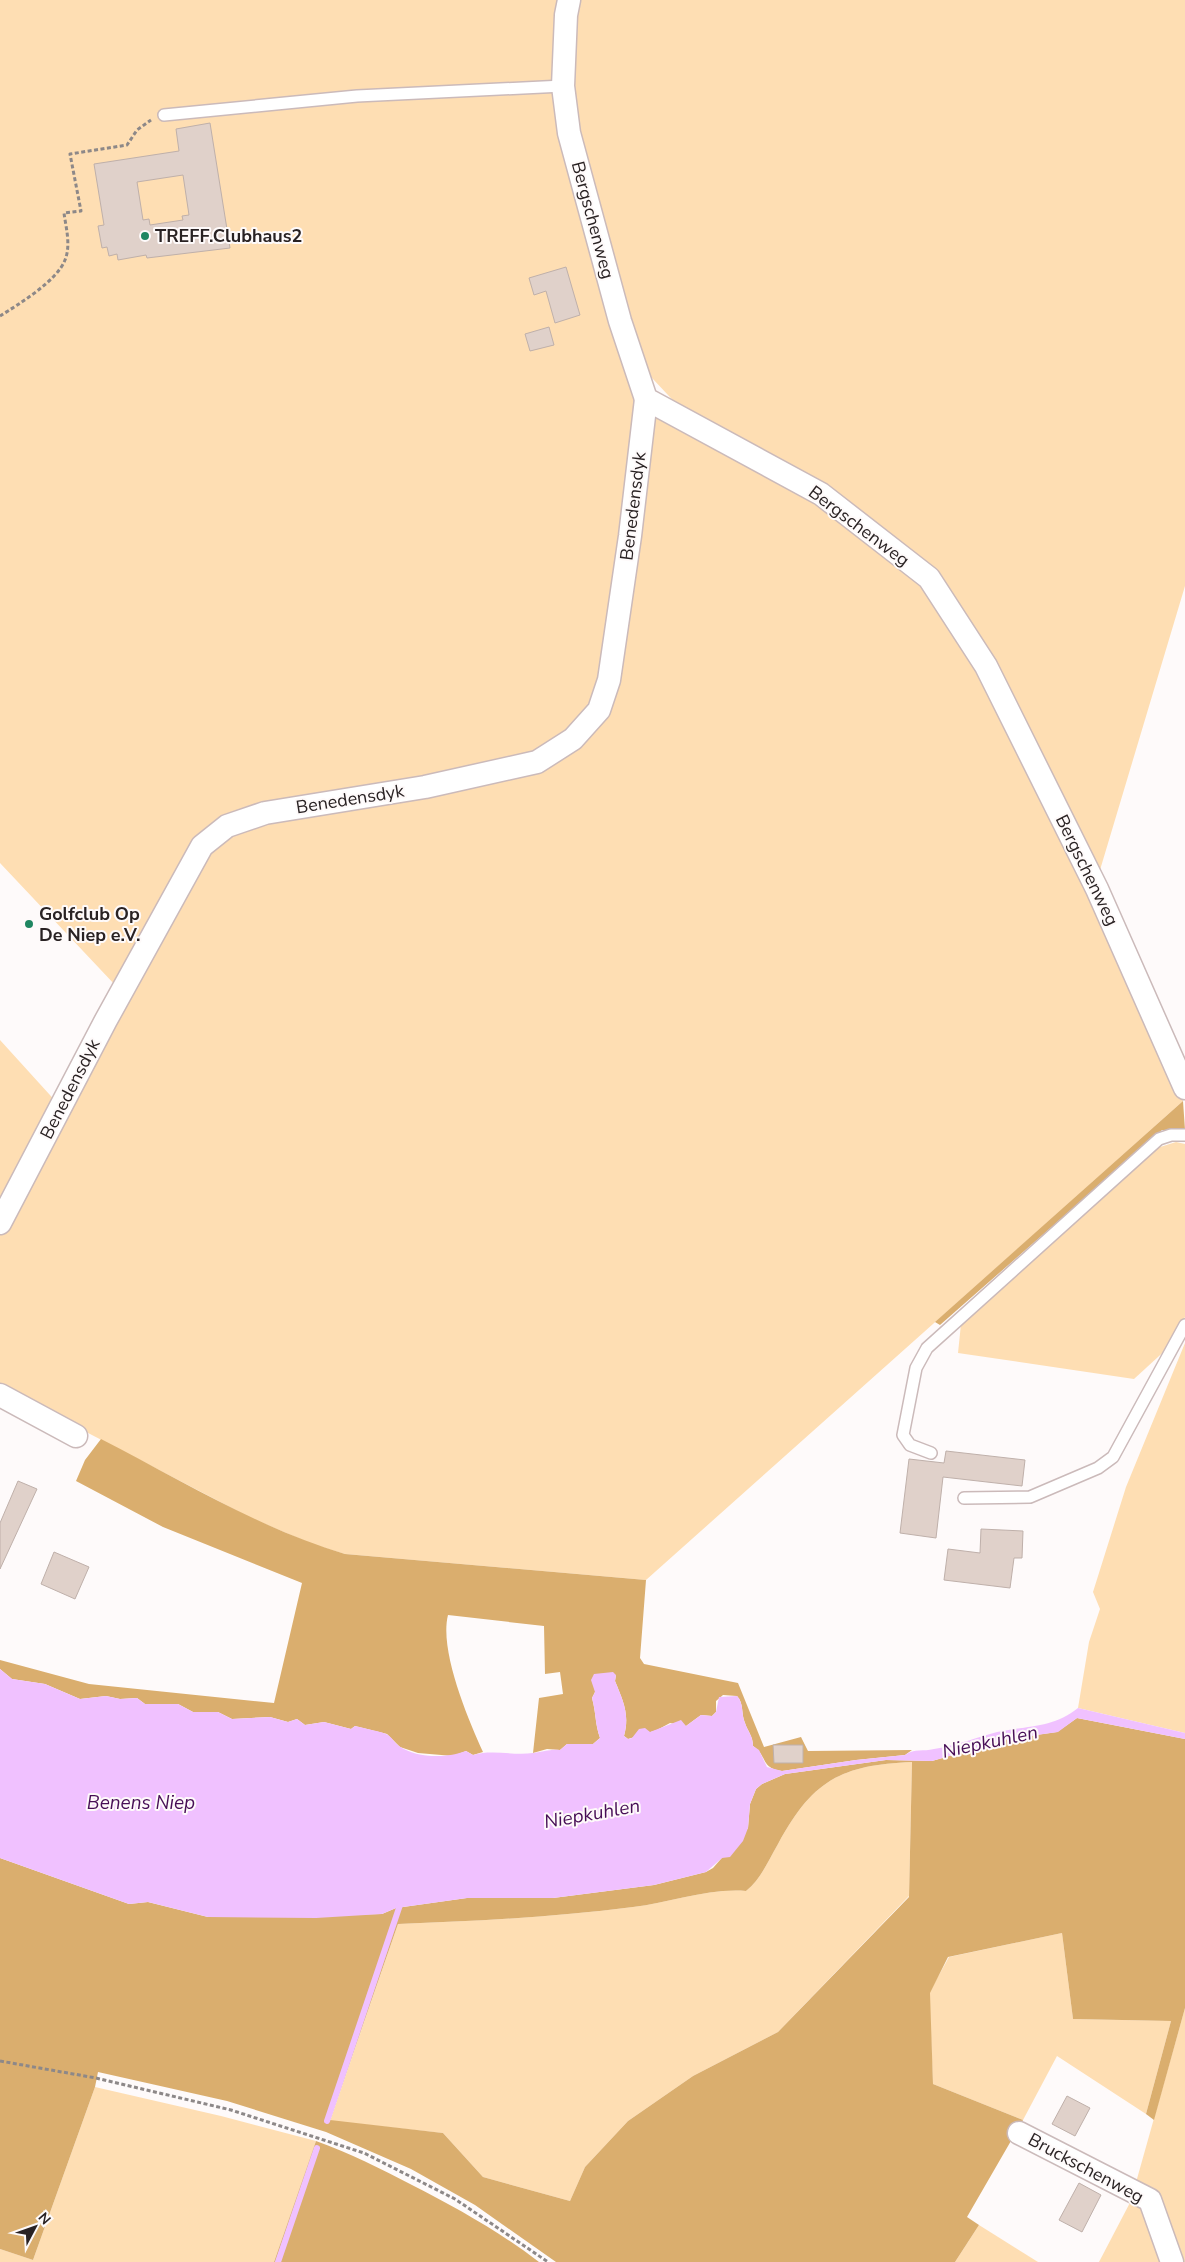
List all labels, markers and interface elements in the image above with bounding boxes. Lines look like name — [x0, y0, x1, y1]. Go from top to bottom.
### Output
street label: Bergschenweg — [566, 159, 620, 281]
place label: TREFF.Clubhaus2 — [155, 224, 302, 248]
marker: TREFF.Clubhaus2 — [139, 230, 151, 242]
street label: Benedensdyk — [614, 449, 652, 562]
street label: Bergschenweg — [804, 480, 914, 572]
street label: Benedensdyk — [294, 778, 407, 819]
street label: Bergschenweg — [1050, 811, 1124, 929]
place label: Golfclub Op De Niep e.V. — [39, 902, 140, 947]
marker: Golfclub Op De Niep e.V. — [23, 918, 35, 930]
street label: Benedensdyk — [35, 1034, 106, 1143]
water label: Niepkuhlen — [940, 1719, 1040, 1765]
water label: Benens Niep — [87, 1790, 195, 1816]
water label: Niepkuhlen — [542, 1793, 642, 1835]
street label: Bruckschenweg — [1024, 2127, 1148, 2209]
north arrow — [10, 2202, 60, 2252]
text: N — [34, 2209, 55, 2229]

